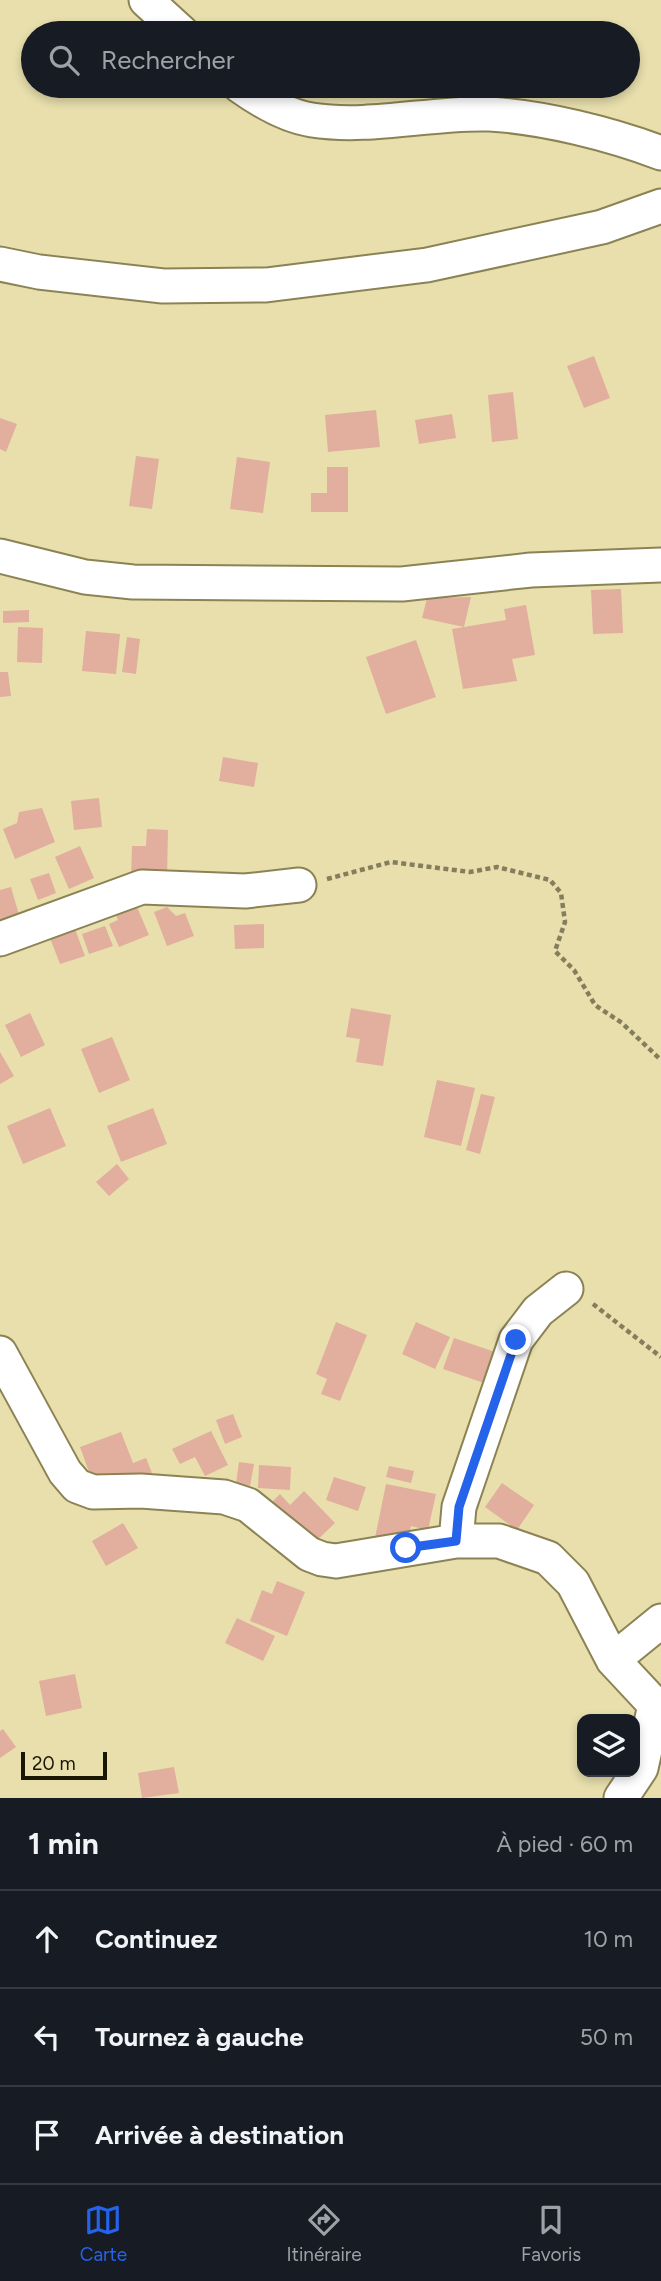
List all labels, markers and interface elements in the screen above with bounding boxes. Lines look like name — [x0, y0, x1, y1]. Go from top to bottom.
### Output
search box — [21, 21, 640, 98]
icon: search — [45, 41, 83, 79]
text: Rechercher — [101, 44, 235, 76]
route end — [500, 1324, 531, 1355]
route start — [390, 1532, 421, 1563]
map controls — [577, 1714, 640, 1777]
button: layers — [577, 1714, 640, 1777]
scale bar — [21, 1749, 107, 1781]
text: 20 m — [32, 1752, 76, 1775]
text: 1 min — [28, 1825, 99, 1862]
text: À pied · 60 m — [497, 1830, 633, 1858]
icon: ahead — [28, 1920, 66, 1958]
text: Continuez — [95, 1923, 217, 1955]
text: 10 m — [584, 1925, 633, 1953]
icon: left — [28, 2018, 66, 2056]
text: Tournez à gauche — [95, 2021, 304, 2053]
text: 50 m — [580, 2023, 633, 2051]
icon: arrive — [28, 2116, 66, 2154]
text: Arrivée à destination — [95, 2119, 344, 2151]
tab: Carte — [80, 2201, 127, 2266]
tab: Itinéraire — [287, 2201, 362, 2266]
tab: Favoris — [521, 2201, 581, 2266]

